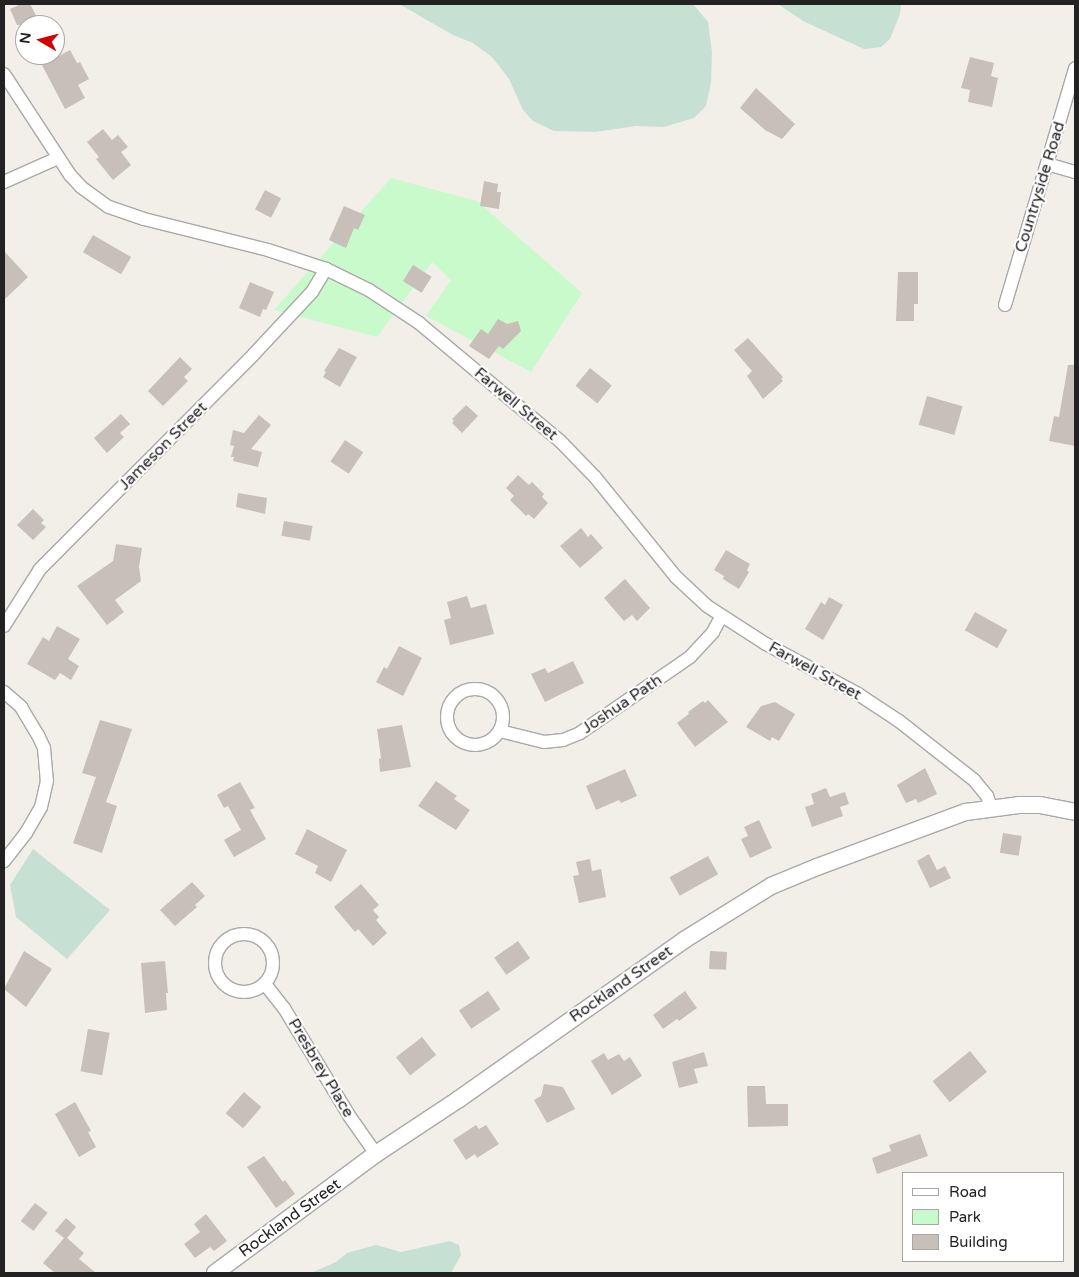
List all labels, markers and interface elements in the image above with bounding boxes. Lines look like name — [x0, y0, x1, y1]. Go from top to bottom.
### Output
north arrow — [15, 15, 65, 65]
text: N — [16, 31, 35, 45]
street label: Countryside Road — [1011, 119, 1069, 255]
street label: Farwell Street — [470, 364, 562, 444]
street label: Jameson Street — [115, 398, 211, 494]
street label: Farwell Street — [765, 638, 865, 704]
street label: Joshua Path — [578, 670, 666, 738]
street label: Rockland Street — [566, 941, 676, 1027]
street label: Presbrey Place — [284, 1015, 358, 1121]
legend — [902, 1172, 1064, 1262]
street label: Rockland Street — [235, 1175, 345, 1261]
text: Road — [949, 1183, 987, 1201]
text: Park — [949, 1208, 981, 1226]
text: Building — [949, 1233, 1008, 1251]

